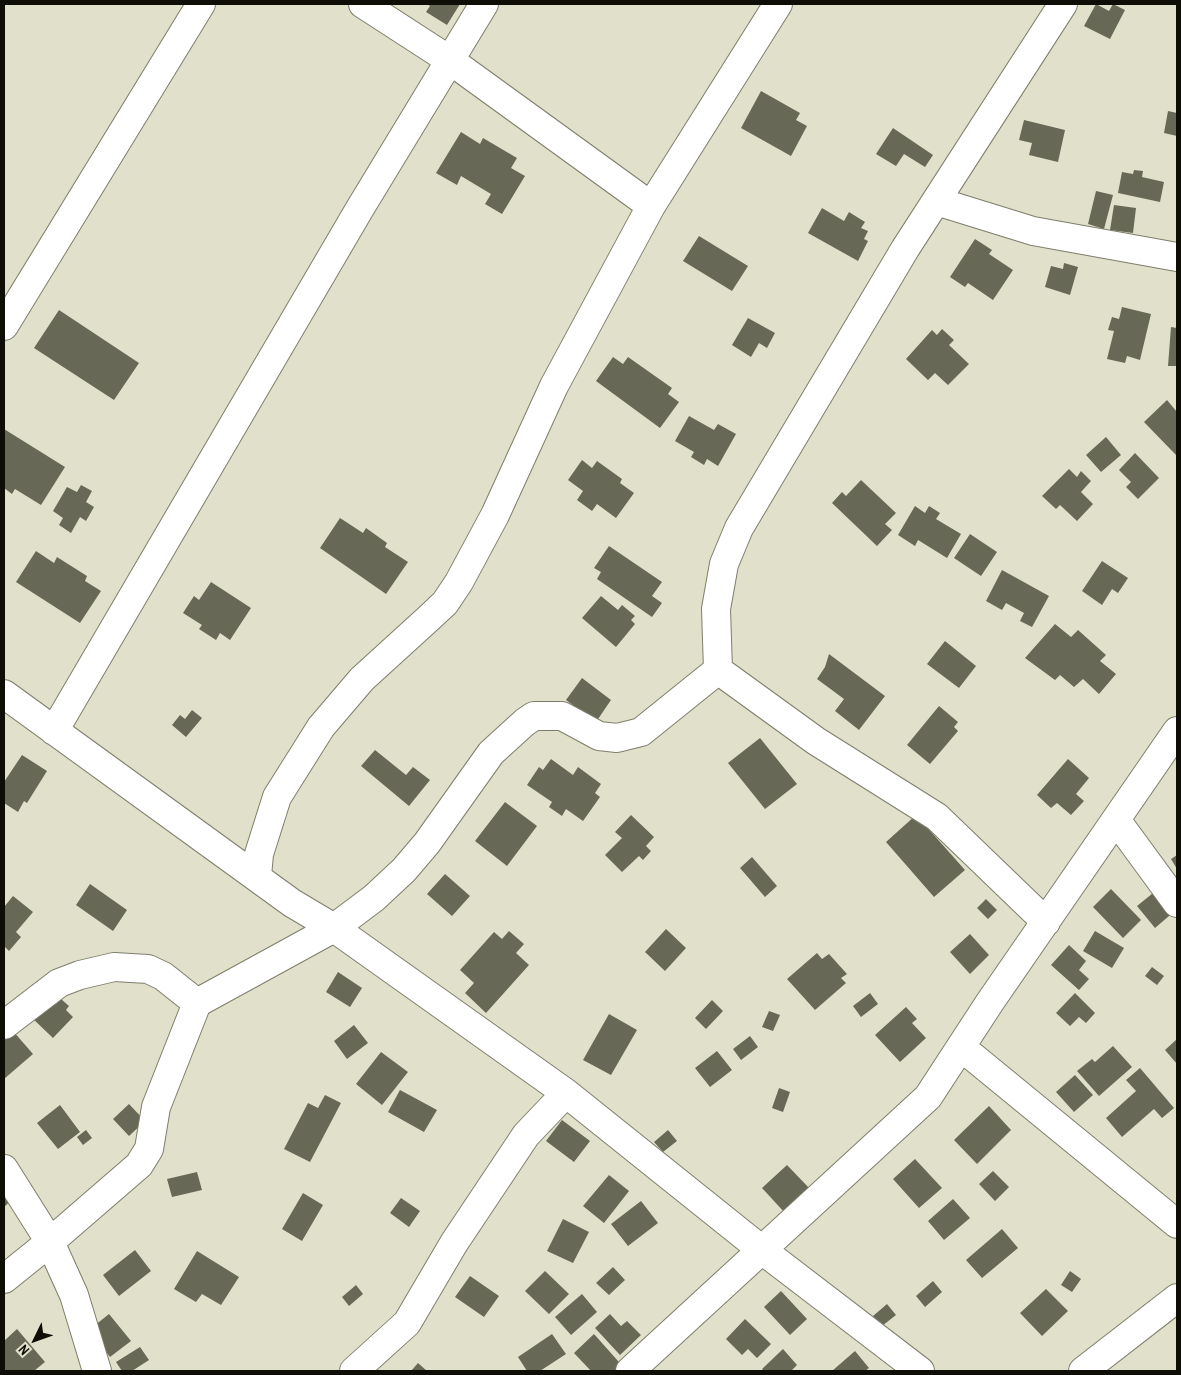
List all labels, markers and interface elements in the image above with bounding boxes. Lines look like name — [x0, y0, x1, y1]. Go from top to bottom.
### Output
north arrow — [10, 1315, 60, 1365]
text: N — [14, 1341, 33, 1359]

